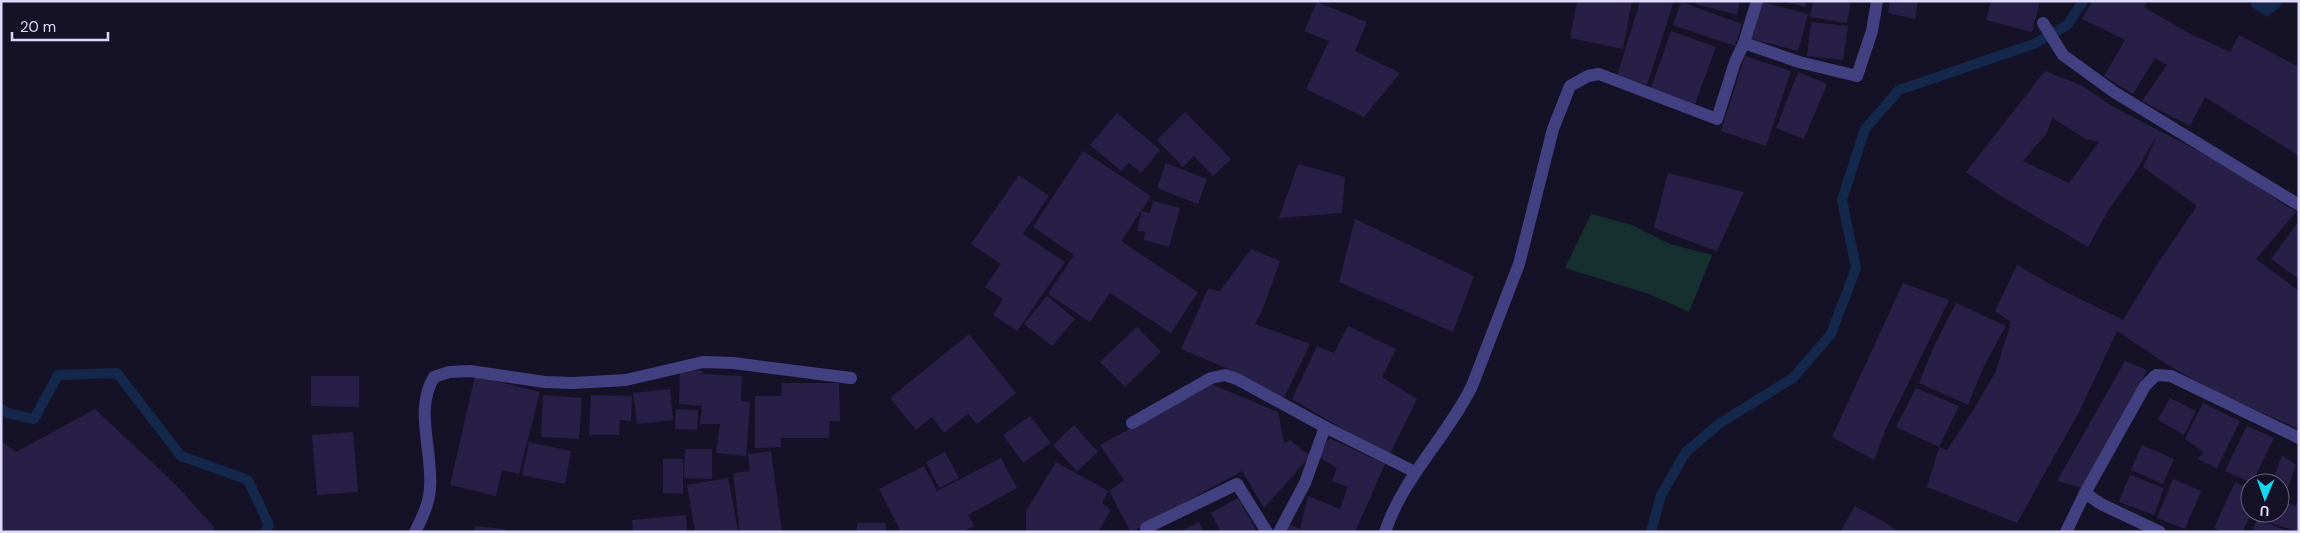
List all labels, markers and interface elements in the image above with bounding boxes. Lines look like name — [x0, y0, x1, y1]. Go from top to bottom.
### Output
scale bar — [12, 10, 109, 42]
text: 20 m — [20, 17, 56, 37]
north arrow — [2240, 473, 2290, 523]
text: U — [2259, 502, 2270, 520]

